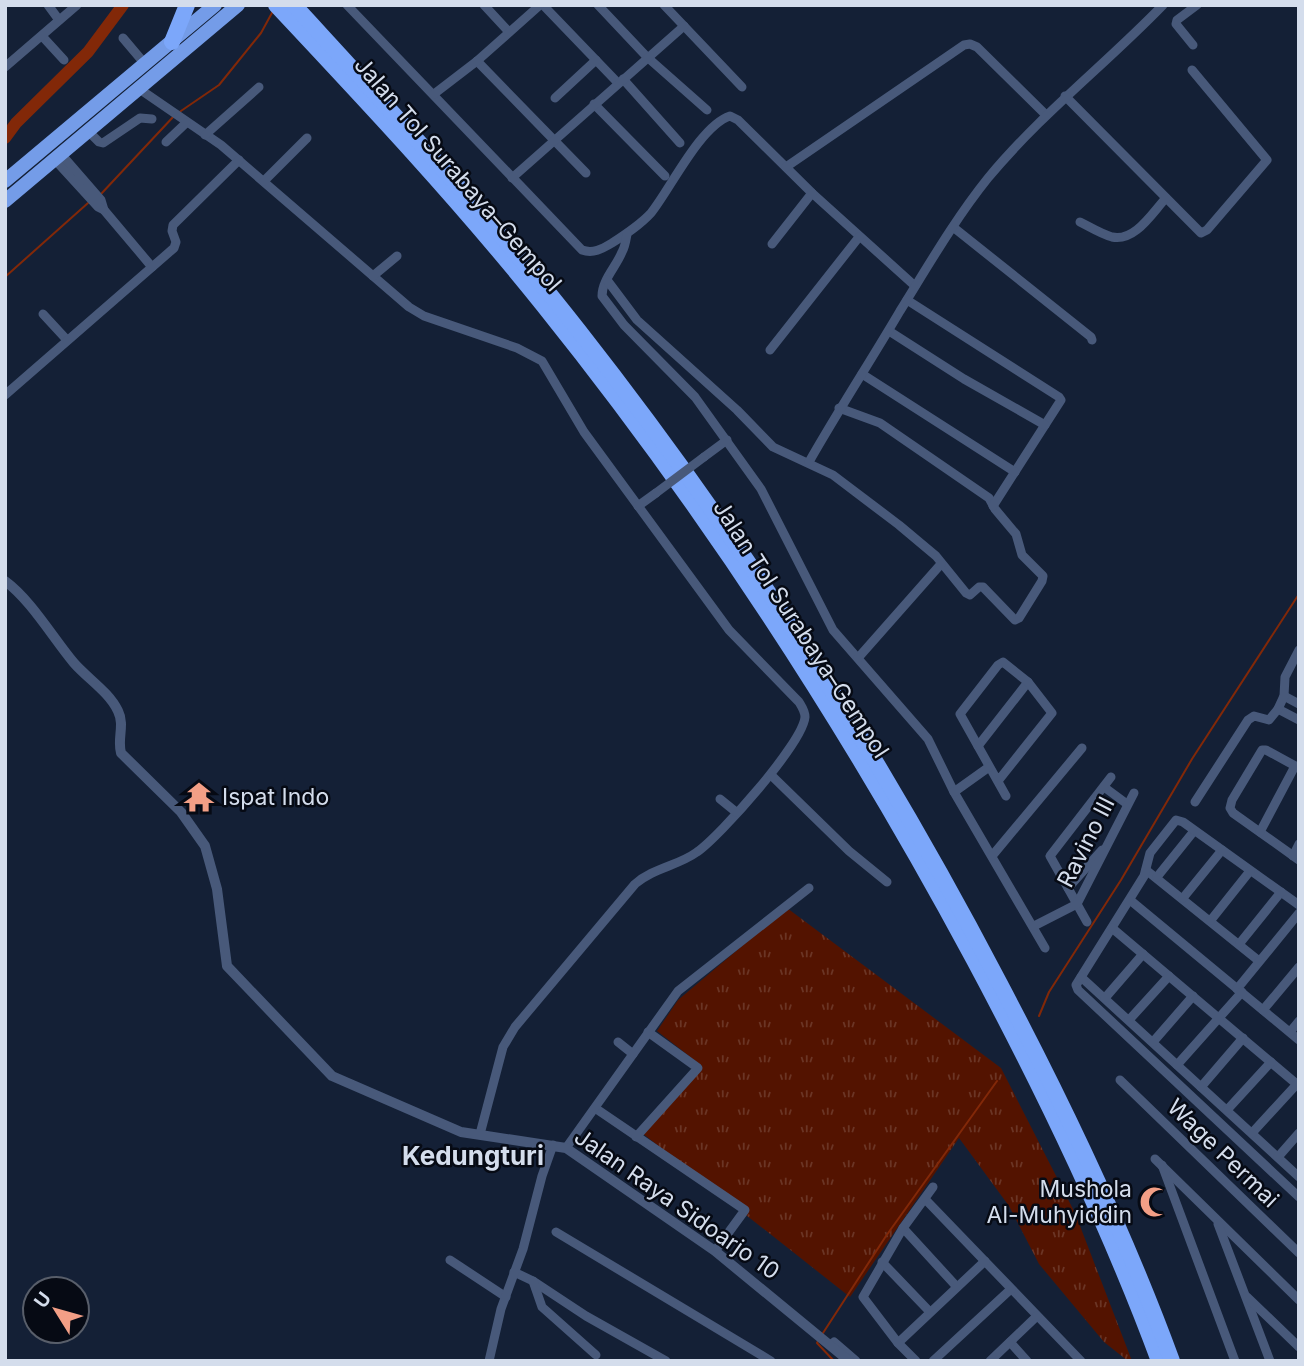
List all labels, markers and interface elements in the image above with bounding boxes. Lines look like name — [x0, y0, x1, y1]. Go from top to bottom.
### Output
street label: Jalan Tol Surabaya–Gempol — [348, 51, 568, 297]
street label: Jalan Tol Surabaya–Gempol — [707, 495, 895, 763]
temple icon: Ispat Indo — [182, 780, 216, 814]
place label: Ispat Indo — [222, 783, 329, 811]
street label: Ravino III — [1051, 792, 1121, 892]
street label: Wage Permai — [1161, 1093, 1285, 1213]
street label: Jalan Raya Sidoarjo 10 — [569, 1123, 785, 1285]
district label: Kedungturi — [402, 1140, 544, 1171]
place label: Mushola Al-Muhyiddin — [987, 1175, 1132, 1229]
mosque icon: Mushola Al-Muhyiddin — [1138, 1185, 1172, 1219]
north arrow — [21, 1275, 91, 1345]
text: U — [29, 1288, 56, 1313]

